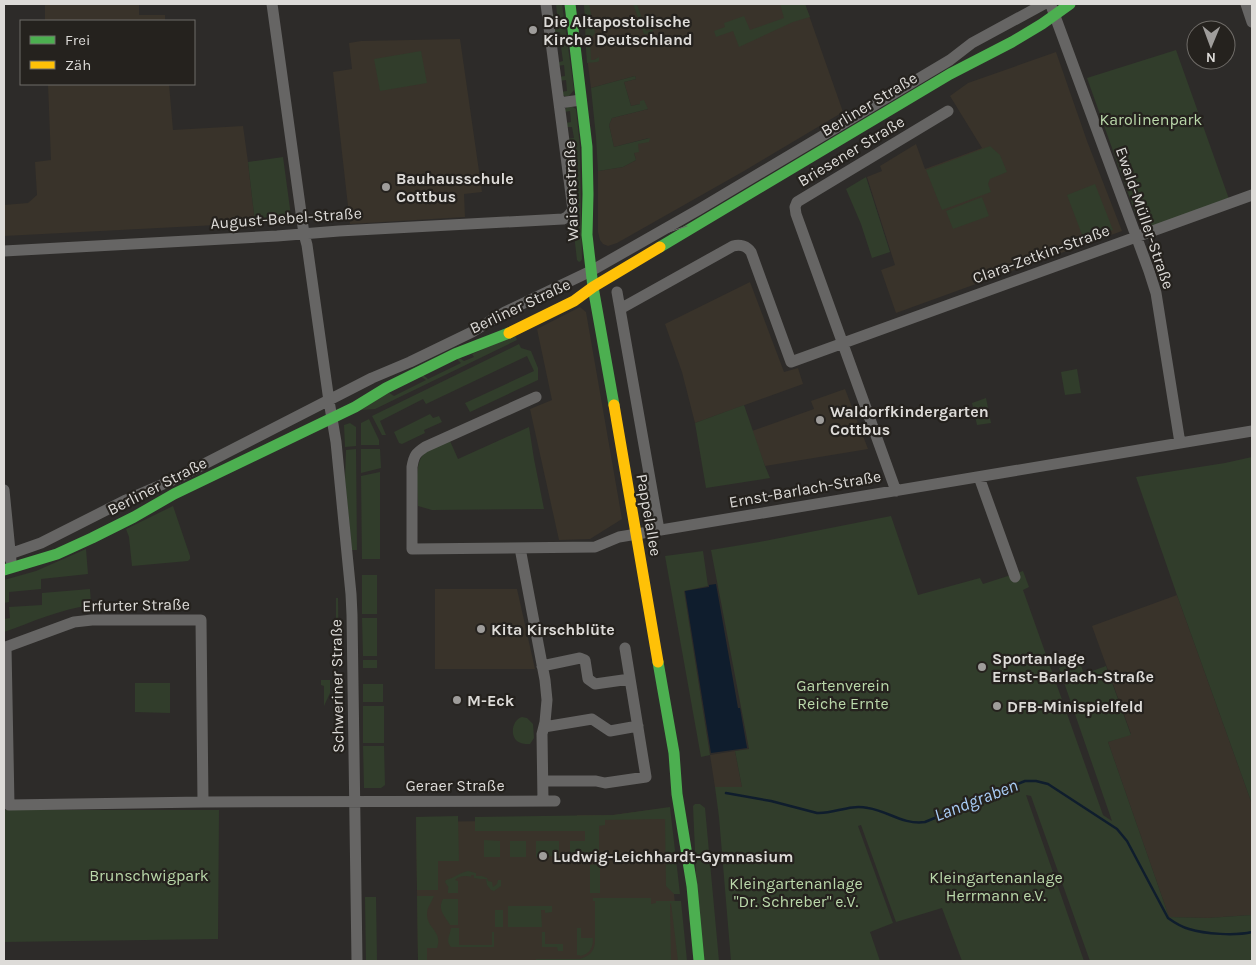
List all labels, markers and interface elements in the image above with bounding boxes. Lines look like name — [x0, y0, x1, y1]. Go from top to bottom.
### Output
place label: Die Altapostolische Kirche Deutschland — [543, 12, 693, 49]
legend — [20, 20, 195, 85]
north arrow — [1186, 20, 1236, 70]
marker: Die Altapostolische Kirche Deutschland — [527, 24, 539, 36]
text: Frei — [65, 31, 90, 49]
text: N — [1206, 49, 1216, 66]
text: Zäh — [65, 56, 91, 74]
street label: Berliner Straße — [817, 68, 921, 140]
park label: Karolinenpark — [1100, 110, 1202, 129]
street label: Briesener Straße — [794, 112, 908, 190]
street label: Waisenstraße — [560, 140, 582, 242]
street label: Ewald-Müller-Straße — [1112, 144, 1178, 292]
place label: Bauhausschule Cottbus — [396, 169, 514, 206]
marker: Bauhausschule Cottbus — [380, 181, 392, 193]
street label: August-Bebel-Straße — [210, 203, 362, 233]
street label: Clara-Zetkin-Straße — [970, 220, 1112, 288]
street label: Berliner Straße — [467, 274, 573, 338]
place label: Waldorfkindergarten Cottbus — [830, 402, 989, 439]
marker: Waldorfkindergarten Cottbus — [814, 414, 826, 426]
street label: Berliner Straße — [104, 453, 210, 519]
street label: Ernst-Barlach-Straße — [727, 466, 883, 512]
street label: Pappelallee — [632, 472, 666, 558]
street label: Erfurter Straße — [82, 595, 190, 615]
street label: Schweriner Straße — [326, 619, 348, 753]
place label: Kita Kirschblüte — [491, 620, 615, 639]
marker: Kita Kirschblüte — [475, 623, 487, 635]
place label: Sportanlage Ernst-Barlach-Straße — [992, 649, 1154, 686]
marker: Sportanlage Ernst-Barlach-Straße — [976, 661, 988, 673]
park label: Gartenverein Reiche Ernte — [796, 676, 890, 713]
place label: M-Eck — [467, 691, 515, 710]
marker: M-Eck — [451, 694, 463, 706]
place label: DFB-Minispielfeld — [1007, 697, 1143, 716]
marker: DFB-Minispielfeld — [991, 700, 1003, 712]
water label: Landgraben — [931, 774, 1021, 826]
street label: Geraer Straße — [405, 776, 505, 795]
place label: Ludwig-Leichhardt-Gymnasium — [553, 847, 794, 866]
marker: Ludwig-Leichhardt-Gymnasium — [537, 850, 549, 862]
park label: Brunschwigpark — [89, 866, 209, 885]
park label: Kleingartenanlage Herrmann e.V. — [929, 868, 1063, 905]
park label: Kleingartenanlage "Dr. Schreber" e.V. — [729, 874, 863, 911]

